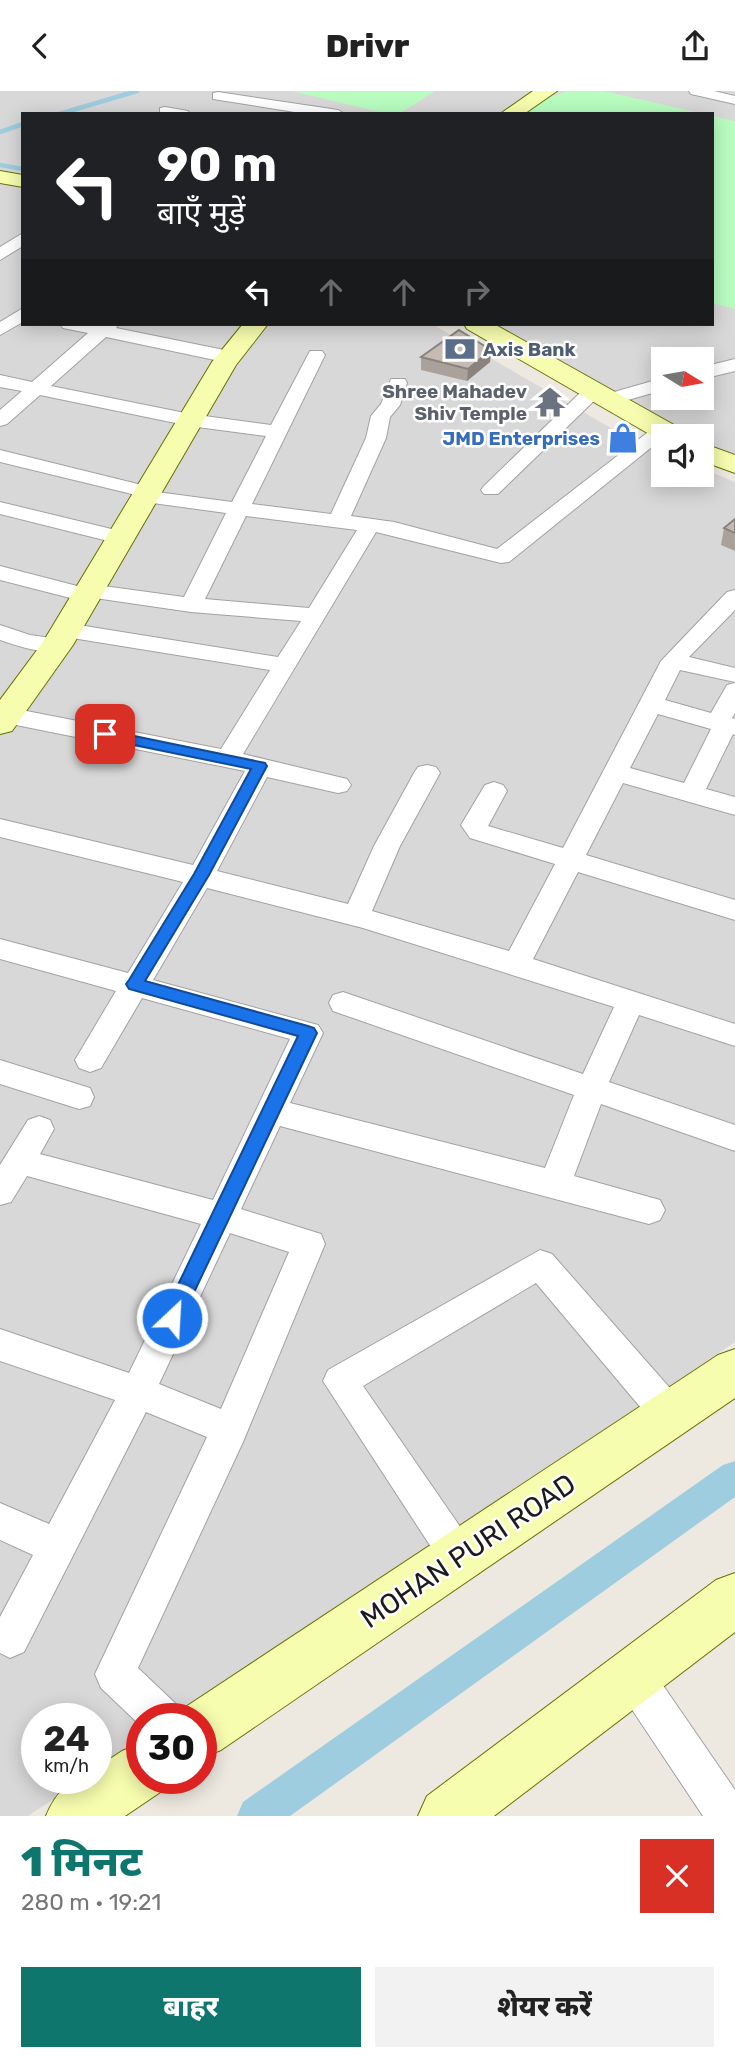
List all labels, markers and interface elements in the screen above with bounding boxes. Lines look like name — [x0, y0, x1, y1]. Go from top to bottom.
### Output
icon: back — [21, 27, 59, 65]
text: Drivr — [326, 27, 409, 65]
icon: share — [676, 27, 714, 65]
text: 90 m — [157, 135, 277, 193]
icon: left — [42, 140, 133, 231]
text: बाएँ मुड़ें — [157, 194, 245, 232]
icon: left — [239, 273, 277, 311]
icon: ahead — [312, 273, 350, 311]
icon: ahead — [385, 273, 423, 311]
icon: right — [458, 273, 496, 311]
bank icon: Axis Bank — [443, 332, 477, 366]
place label: Axis Bank — [483, 338, 576, 361]
north arrow — [651, 347, 714, 409]
map controls — [651, 347, 714, 487]
place label: Shree Mahadev Shiv Temple — [382, 380, 527, 425]
temple icon: Shree Mahadev Shiv Temple — [533, 385, 567, 419]
shop icon: JMD Enterprises — [606, 421, 640, 455]
button: sound — [651, 424, 714, 487]
place label: JMD Enterprises — [442, 427, 600, 450]
pin — [75, 704, 135, 764]
icon: arrive — [86, 715, 124, 753]
position arrow — [135, 1281, 209, 1355]
street label: MOHAN PURI ROAD — [354, 1467, 582, 1635]
speed limit sign: 30 — [126, 1703, 217, 1794]
text: 24 — [43, 1718, 90, 1760]
text: km/h — [44, 1755, 89, 1777]
text: 1 मिनट — [21, 1837, 142, 1887]
button: close — [640, 1839, 714, 1913]
text: 280 m · 19:21 — [21, 1888, 161, 1916]
button: बाहर — [21, 1967, 361, 2047]
button: शेयर करें — [375, 1967, 714, 2047]

